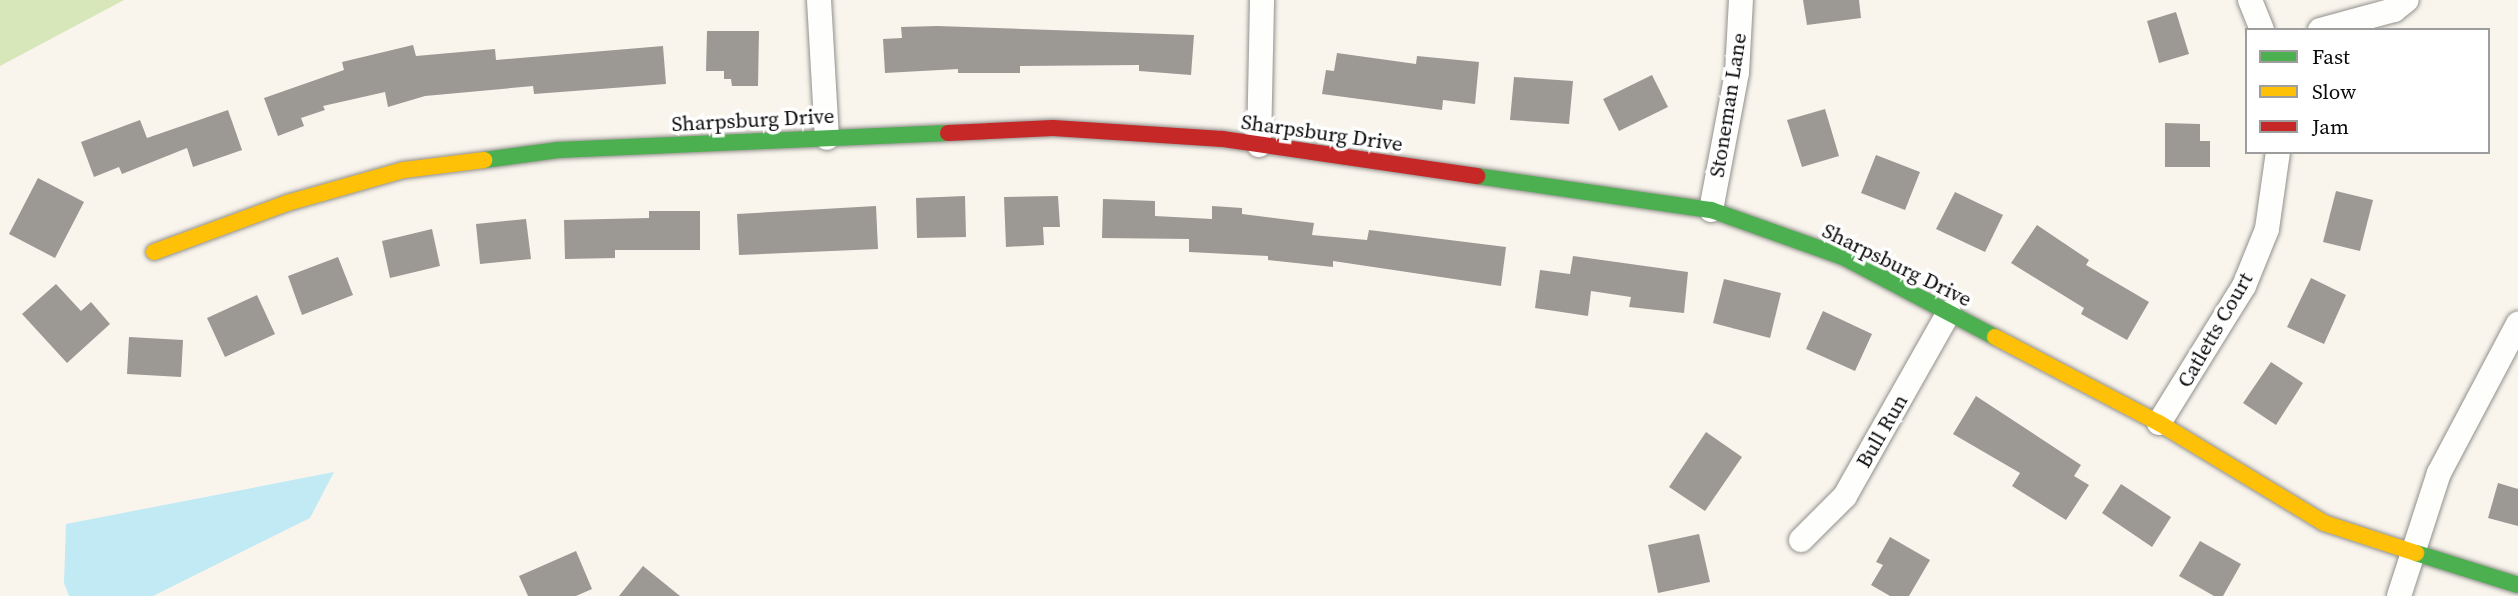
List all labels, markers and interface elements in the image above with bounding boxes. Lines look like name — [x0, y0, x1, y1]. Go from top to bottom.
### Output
legend — [2245, 28, 2490, 154]
street label: Stoneman Lane — [1704, 31, 1752, 179]
text: Fast — [2312, 42, 2350, 71]
text: Slow — [2312, 77, 2356, 106]
street label: Sharpsburg Drive — [671, 103, 835, 137]
street label: Sharpsburg Drive — [1240, 109, 1404, 157]
text: Jam — [2312, 112, 2349, 141]
street label: Sharpsburg Drive — [1818, 218, 1976, 312]
street label: Catletts Court — [2172, 268, 2258, 392]
street label: Bull Run — [1851, 390, 1913, 472]

